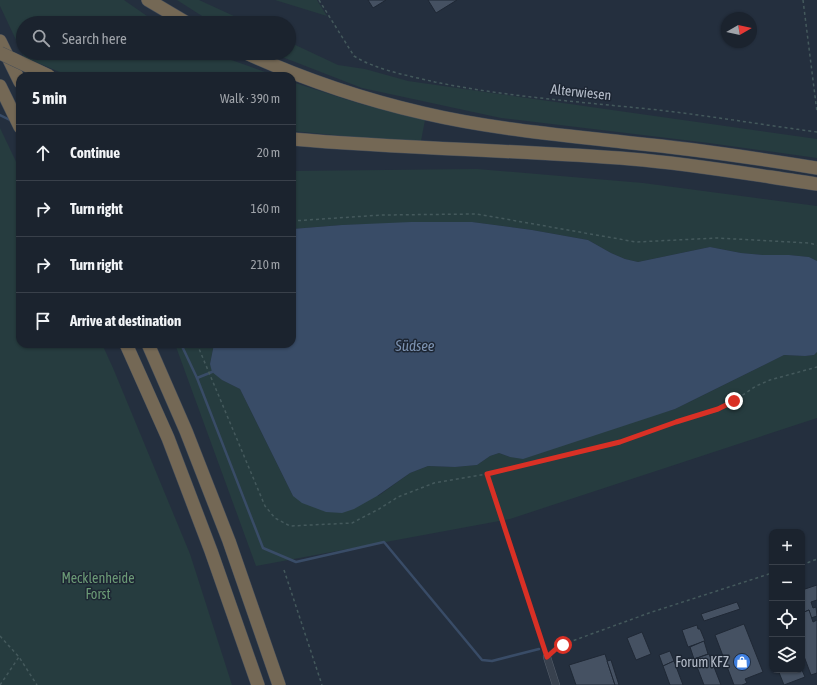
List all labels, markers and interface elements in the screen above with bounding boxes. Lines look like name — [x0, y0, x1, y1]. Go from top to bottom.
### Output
north arrow — [721, 12, 757, 48]
search box — [16, 16, 296, 60]
icon: search — [30, 27, 52, 49]
text: Search here — [62, 30, 127, 47]
street label: Alterwiesen — [550, 81, 612, 103]
text: 5 min — [32, 88, 67, 108]
text: Walk · 390 m — [220, 91, 280, 106]
icon: ahead — [32, 142, 54, 164]
text: Continue — [70, 144, 120, 161]
text: 20 m — [257, 145, 280, 160]
icon: right — [32, 198, 54, 220]
text: Turn right — [70, 200, 123, 217]
text: 160 m — [251, 201, 280, 216]
icon: right — [32, 254, 54, 276]
text: Turn right — [70, 256, 123, 273]
text: 210 m — [251, 257, 280, 272]
icon: arrive — [32, 310, 54, 332]
text: Arrive at destination — [70, 312, 181, 329]
water label: Südsee — [394, 337, 435, 354]
route end — [725, 392, 743, 410]
map controls — [769, 529, 805, 673]
button: + — [769, 529, 805, 565]
button: − — [769, 565, 805, 601]
park label: Mecklenheide Forst — [61, 570, 135, 602]
button: locate — [769, 601, 805, 637]
route start — [554, 636, 572, 654]
button: layers — [769, 637, 805, 673]
shop icon: Forum KFZ — [732, 652, 752, 672]
place label: Forum KFZ — [675, 654, 729, 670]

